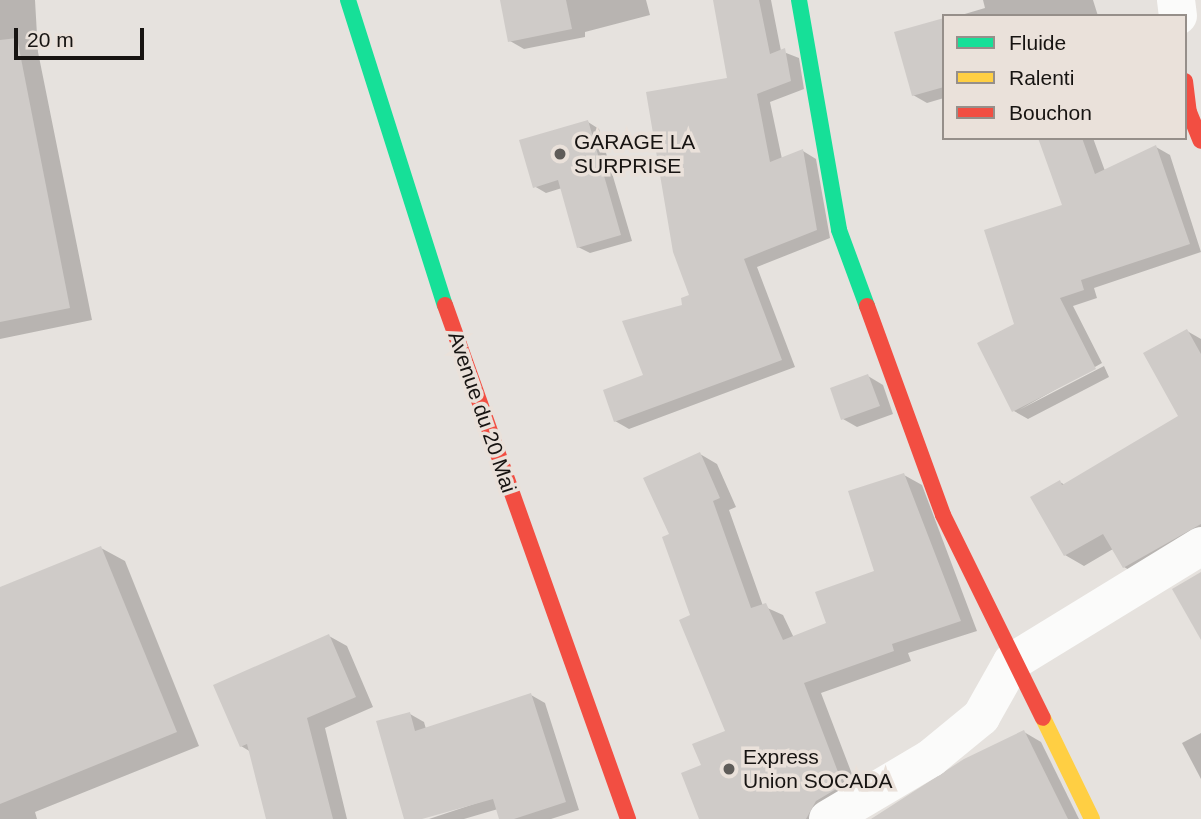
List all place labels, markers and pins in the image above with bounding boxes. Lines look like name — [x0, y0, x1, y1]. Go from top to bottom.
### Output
place label: GARAGE LA SURPRISE — [574, 129, 695, 179]
marker: GARAGE LA SURPRISE — [552, 146, 568, 162]
place label: Express Union SOCADA — [743, 744, 892, 794]
marker: Express Union SOCADA — [721, 761, 737, 777]

